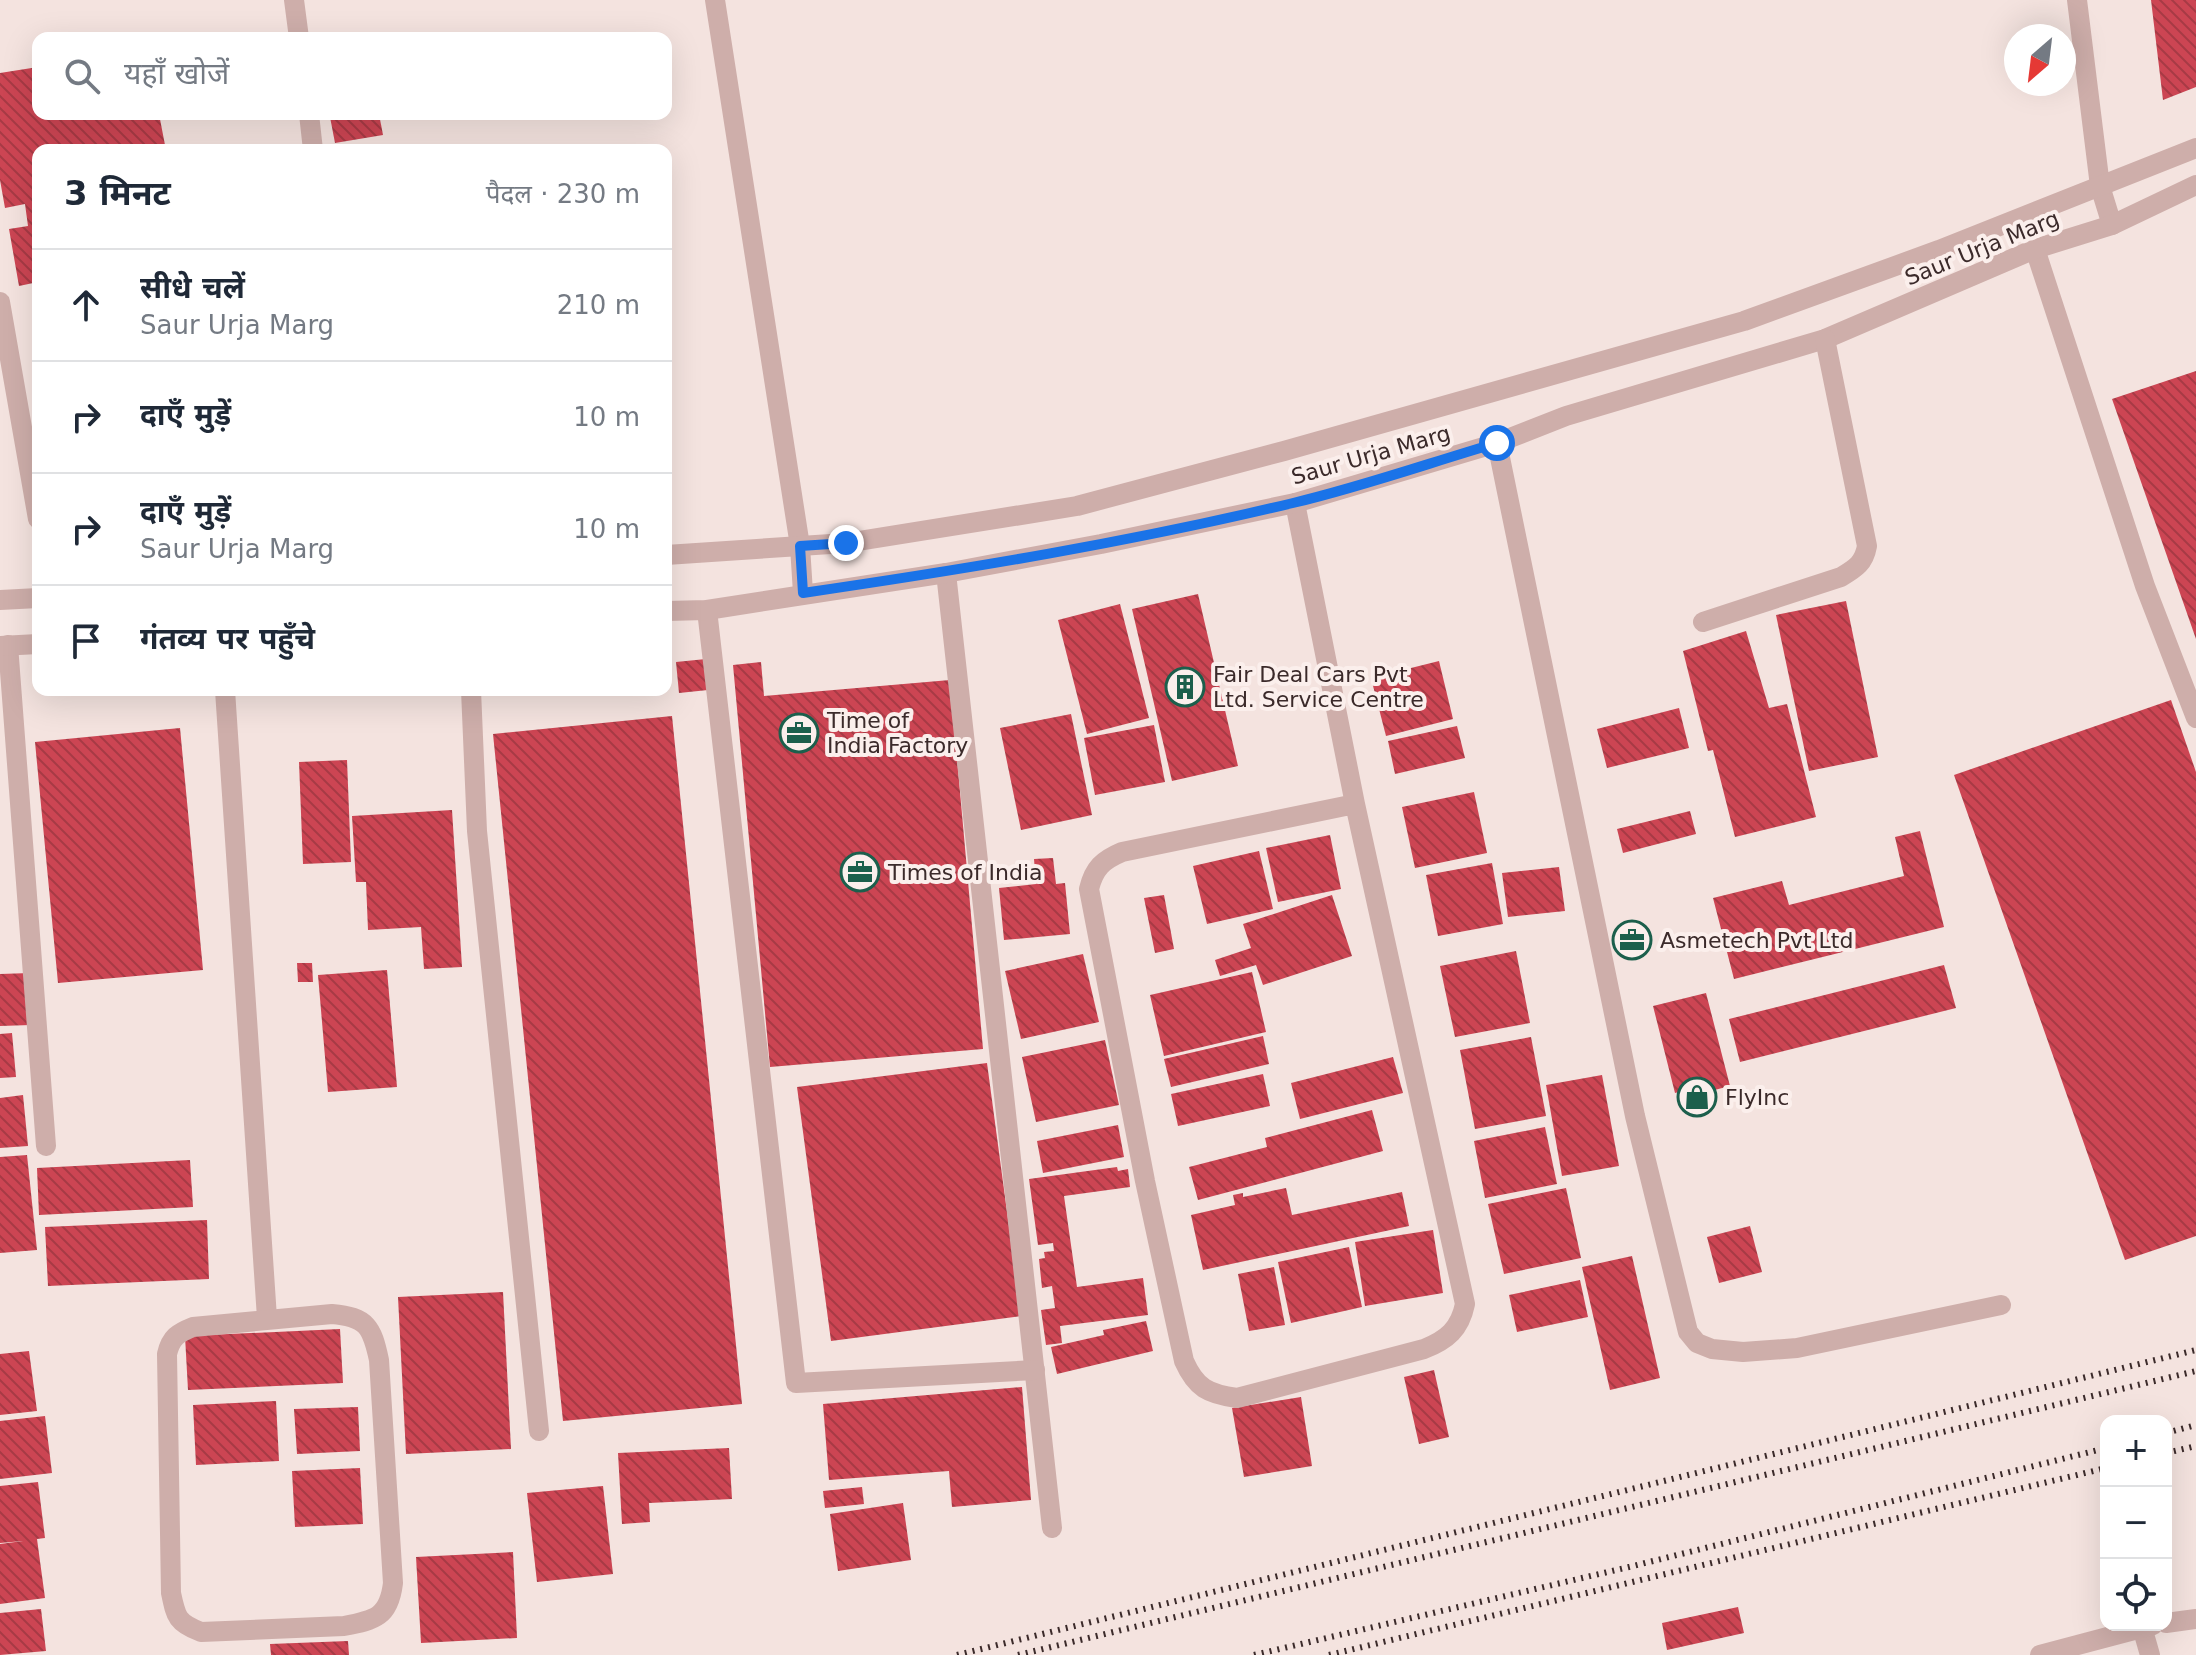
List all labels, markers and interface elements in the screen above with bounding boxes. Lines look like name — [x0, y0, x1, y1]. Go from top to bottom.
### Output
north arrow — [2004, 24, 2076, 96]
search box — [32, 32, 672, 120]
icon: search — [60, 54, 104, 98]
text: यहाँ खोजें — [124, 56, 229, 91]
text: 3 मिनट — [64, 173, 171, 213]
text: पैदल · 230 m — [486, 179, 640, 209]
street label: Saur Urja Marg — [1901, 206, 2063, 290]
text: सीधे चलें — [140, 270, 245, 305]
icon: ahead — [64, 283, 108, 327]
text: 210 m — [557, 290, 640, 320]
text: Saur Urja Marg — [140, 310, 334, 340]
icon: right — [64, 395, 108, 439]
text: दाएँ मुड़ें — [140, 397, 231, 432]
text: 10 m — [573, 402, 640, 432]
street label: Saur Urja Marg — [1289, 420, 1453, 490]
route start — [1479, 425, 1515, 461]
text: दाएँ मुड़ें — [140, 494, 231, 529]
icon: right — [64, 507, 108, 551]
text: 10 m — [573, 514, 640, 544]
route end — [828, 525, 864, 561]
text: Saur Urja Marg — [140, 534, 334, 564]
icon: arrive — [64, 619, 108, 663]
text: गंतव्य पर पहुँचे — [140, 621, 315, 656]
place label: Fair Deal Cars Pvt Ltd. Service Centre — [1213, 662, 1424, 712]
building icon: Fair Deal Cars Pvt Ltd. Service Centre — [1164, 666, 1206, 708]
place label: Time of India Factory — [826, 708, 968, 758]
office icon: Time of India Factory — [778, 712, 820, 754]
office icon: Times of India — [839, 851, 881, 893]
place label: Times of India — [887, 860, 1042, 885]
office icon: Asmetech Pvt Ltd — [1611, 919, 1653, 961]
place label: Asmetech Pvt Ltd — [1660, 928, 1853, 953]
shop icon: FlyInc — [1676, 1076, 1718, 1118]
place label: FlyInc — [1725, 1085, 1789, 1110]
map controls — [2100, 1415, 2172, 1631]
button: + — [2100, 1415, 2172, 1487]
button: − — [2100, 1487, 2172, 1559]
button: locate — [2100, 1559, 2172, 1631]

